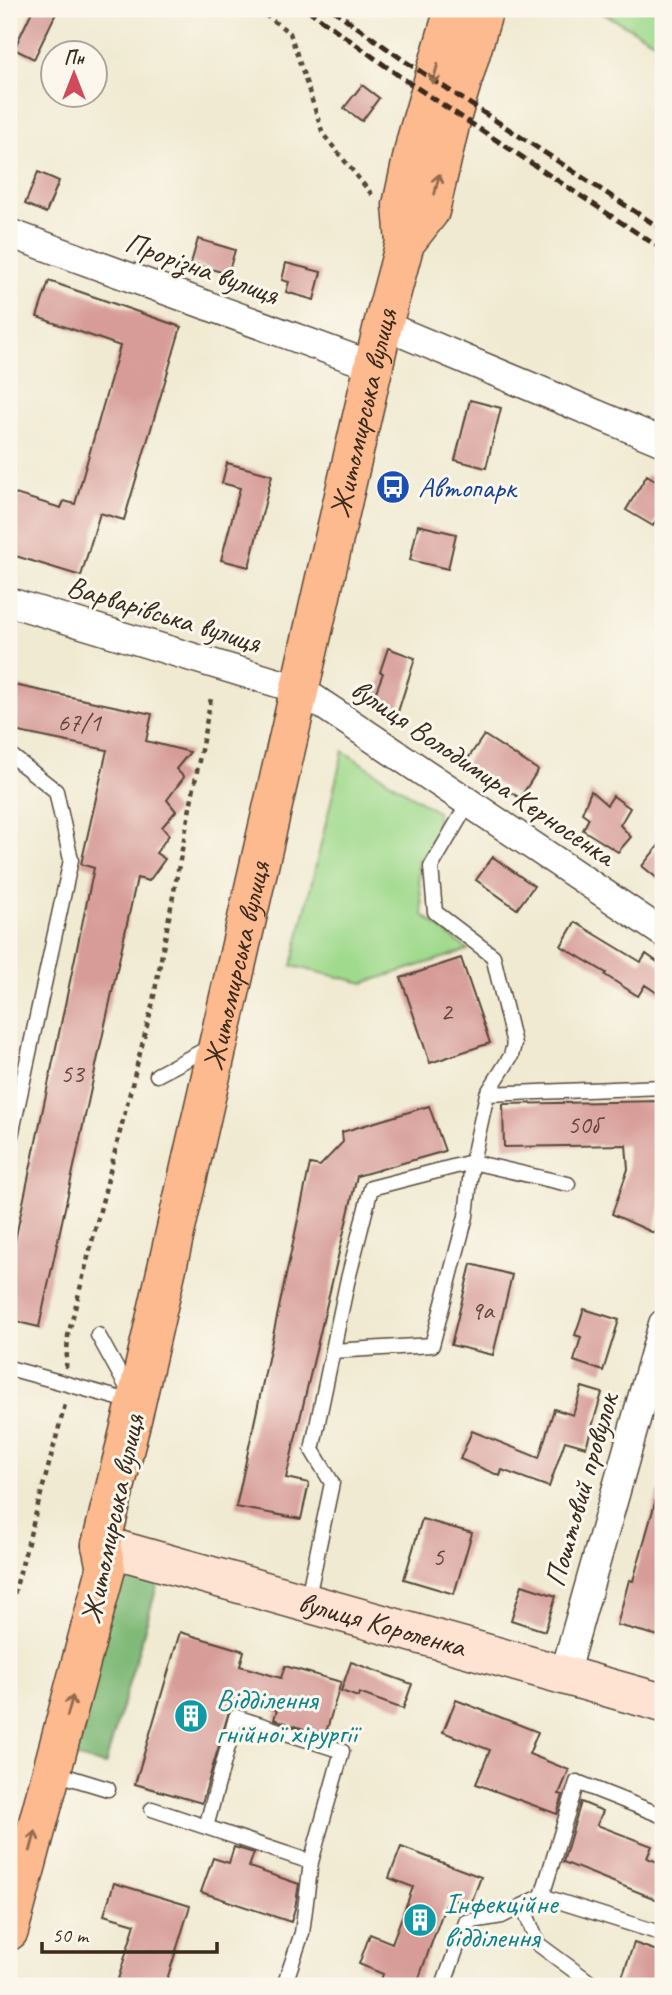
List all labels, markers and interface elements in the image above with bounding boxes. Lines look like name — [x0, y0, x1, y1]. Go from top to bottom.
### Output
north arrow — [38, 38, 108, 108]
text: Пн — [64, 46, 86, 70]
one-way arrow — [428, 63, 441, 85]
one-way arrow — [431, 173, 444, 196]
street label: Прорізна вулиця — [120, 223, 285, 314]
street label: Житомирська вулиця — [320, 303, 406, 521]
bus stop icon: Автопарк — [374, 468, 412, 506]
place label: Автопарк — [418, 468, 518, 506]
street label: Варварівська вулиця — [63, 567, 266, 662]
street label: вулиця Володимира Керносенка — [344, 670, 624, 876]
house number: 67/1 — [57, 706, 102, 739]
street label: Житомирська вулиця — [194, 857, 279, 1074]
house number: 2 — [440, 995, 454, 1028]
house number: 53 — [60, 1057, 86, 1090]
house number: 50б — [567, 1108, 606, 1141]
house number: 9а — [470, 1294, 495, 1327]
street label: Поштовий провулок — [535, 1387, 627, 1591]
street label: Житомирська вулиця — [71, 1410, 153, 1627]
house number: 5 — [432, 1540, 445, 1573]
street label: вулиця Короленка — [294, 1583, 472, 1666]
place label: Відділення гнійної хірургії — [216, 1680, 362, 1752]
one-way arrow — [64, 1695, 77, 1718]
building icon: Відділення гнійної хірургії — [172, 1697, 210, 1735]
one-way arrow — [28, 1831, 41, 1853]
place label: Інфекційне відділення — [444, 1884, 559, 1956]
building icon: Інфекційне відділення — [401, 1901, 439, 1939]
scale bar — [42, 1911, 217, 1955]
text: 50 m — [52, 1922, 90, 1948]

